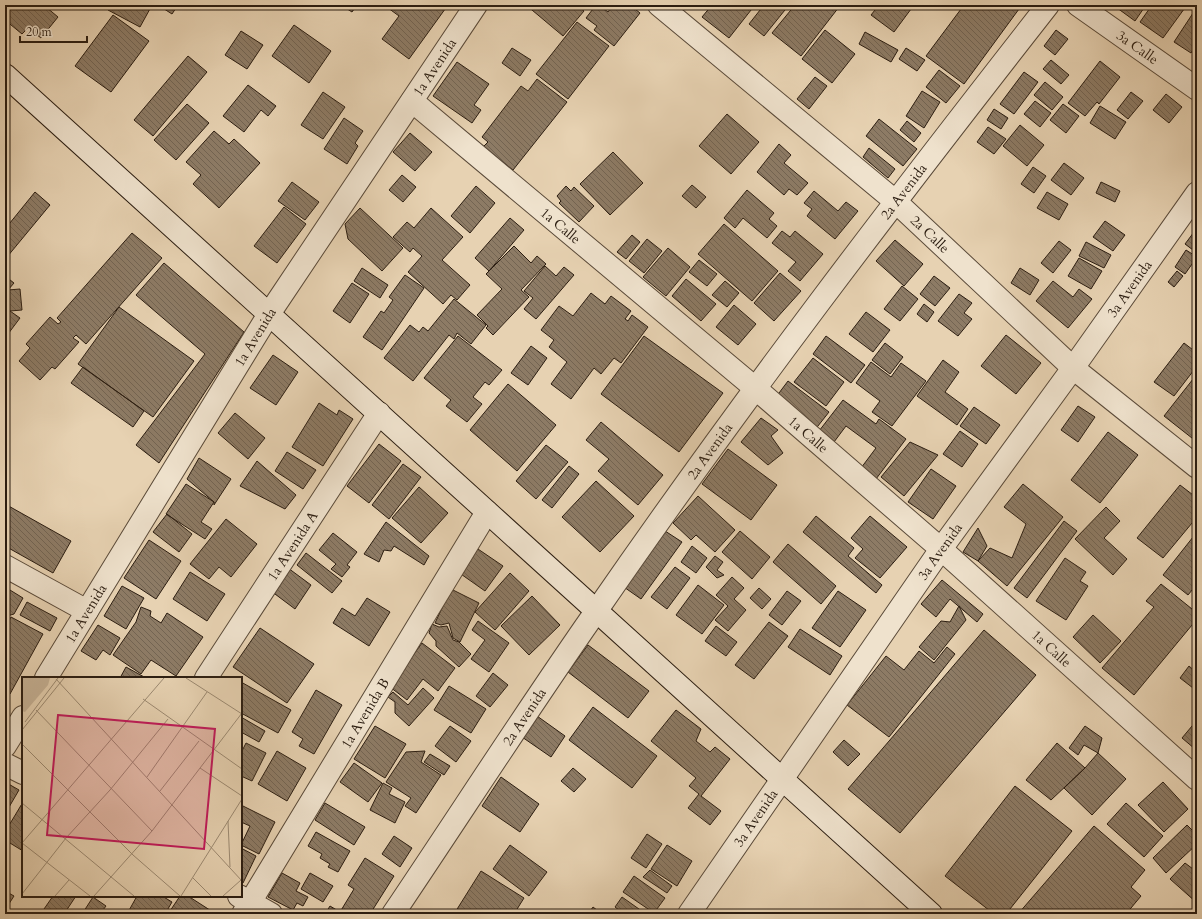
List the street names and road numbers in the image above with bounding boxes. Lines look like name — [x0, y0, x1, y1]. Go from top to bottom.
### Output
street label: 3a Calle — [1113, 26, 1162, 69]
street label: 1a Avenida — [409, 35, 461, 100]
street label: 2a Avenida — [876, 160, 931, 224]
street label: 1a Calle — [536, 203, 585, 248]
street label: 2a Calle — [906, 211, 954, 257]
street label: 3a Avenida — [1103, 256, 1157, 321]
street label: 1a Avenida — [230, 304, 281, 370]
street label: 1a Calle — [784, 412, 832, 457]
street label: 2a Avenida — [683, 419, 737, 483]
street label: 1a Avenida A — [263, 507, 323, 584]
street label: 3a Avenida — [913, 519, 967, 584]
street label: 1a Avenida — [61, 580, 111, 646]
street label: 1a Calle — [1027, 626, 1075, 672]
street label: 1a Avenida B — [337, 675, 394, 752]
street label: 2a Avenida — [498, 684, 551, 750]
street label: 3a Avenida — [729, 786, 782, 850]

